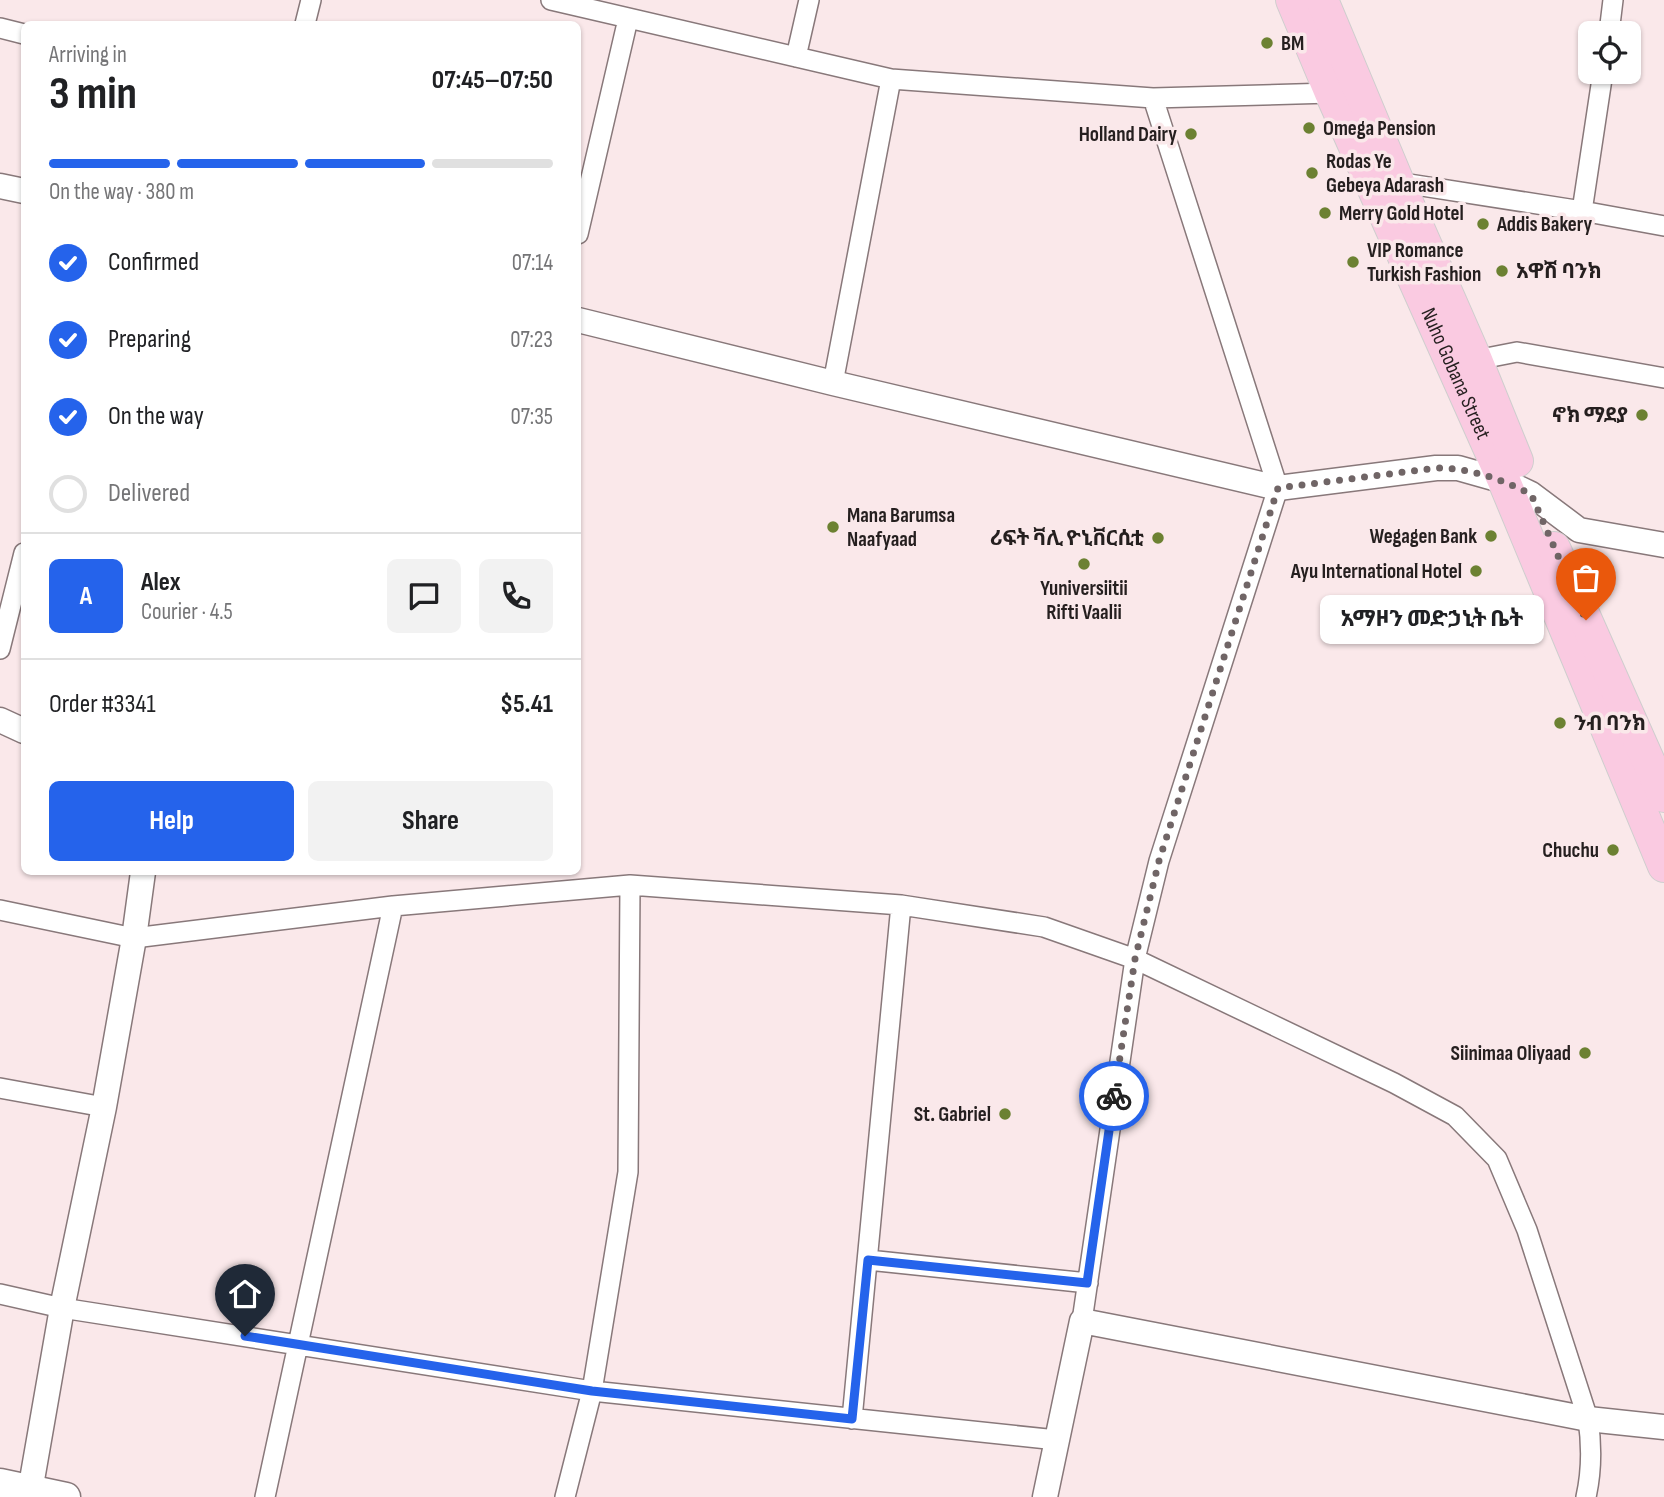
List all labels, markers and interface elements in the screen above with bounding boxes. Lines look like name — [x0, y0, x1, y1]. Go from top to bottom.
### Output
map controls — [1578, 21, 1641, 84]
button: locate — [1578, 21, 1641, 84]
place label: BM — [1281, 31, 1304, 56]
marker: BM — [1259, 35, 1275, 51]
text: Arriving in — [49, 41, 127, 69]
text: 07:45–07:50 — [432, 65, 553, 96]
text: 3 min — [49, 67, 137, 122]
place label: Omega Pension — [1323, 116, 1436, 141]
marker: Omega Pension — [1301, 120, 1317, 136]
place label: Holland Dairy — [1079, 122, 1177, 147]
marker: Holland Dairy — [1183, 126, 1199, 142]
place label: Rodas Ye Gebeya Adarash — [1326, 149, 1444, 198]
marker: Rodas Ye Gebeya Adarash — [1304, 165, 1320, 181]
text: On the way · 380 m — [49, 178, 194, 206]
place label: Merry Gold Hotel — [1339, 201, 1464, 226]
marker: Merry Gold Hotel — [1317, 205, 1333, 221]
place label: Addis Bakery — [1496, 212, 1593, 237]
marker: Addis Bakery — [1475, 216, 1491, 232]
place label: VIP Romance Turkish Fashion — [1367, 238, 1481, 287]
icon: check — [49, 244, 87, 282]
text: Confirmed — [108, 247, 199, 278]
text: 07:14 — [512, 249, 553, 277]
marker: VIP Romance Turkish Fashion — [1345, 254, 1361, 270]
place label: አዋሽ ባንክ — [1516, 259, 1602, 284]
marker: አዋሽ ባንክ — [1494, 263, 1510, 279]
street label: Nuho Gobana Street — [1415, 304, 1496, 443]
icon: check — [49, 321, 87, 359]
text: Preparing — [108, 324, 191, 355]
text: 07:23 — [510, 326, 553, 354]
icon: check — [49, 398, 87, 436]
text: On the way — [108, 401, 204, 432]
text: 07:35 — [511, 403, 553, 431]
place label: ኖክ ማደያ — [1552, 403, 1628, 428]
marker: ኖክ ማደያ — [1634, 407, 1650, 423]
text: Delivered — [108, 478, 190, 509]
place label: Mana Barumsa Naafyaad — [847, 503, 955, 552]
marker: Mana Barumsa Naafyaad — [825, 519, 841, 535]
place label: Wegagen Bank — [1369, 524, 1477, 549]
place label: ሪፍት ቫሊ ዮኒቨርሲቲ — [990, 526, 1144, 551]
marker: Wegagen Bank — [1483, 528, 1499, 544]
marker: ሪፍት ቫሊ ዮኒቨርሲቲ — [1150, 530, 1166, 546]
pin — [1556, 548, 1616, 620]
marker: Yuniversiitii Rifti Vaalii — [1076, 556, 1092, 572]
button: chat — [387, 559, 461, 633]
button: phone — [479, 559, 553, 633]
place label: Ayu International Hotel — [1290, 559, 1462, 584]
icon: bag — [1567, 559, 1605, 597]
marker: Ayu International Hotel — [1468, 563, 1484, 579]
text: Alex — [141, 567, 181, 598]
place label: Yuniversiitii Rifti Vaalii — [1040, 576, 1128, 625]
text: A — [80, 581, 92, 612]
callout: አማዞን መድኃኒት ቤት — [1320, 596, 1544, 644]
text: Courier · 4.5 — [141, 598, 233, 626]
text: አማዞን መድኃኒት ቤት — [1341, 605, 1523, 633]
text: Order #3341 — [49, 689, 156, 720]
text: $5.41 — [500, 689, 553, 720]
place label: ንብ ባንክ — [1574, 711, 1646, 736]
marker: ንብ ባንክ — [1552, 715, 1568, 731]
button: Help — [49, 781, 294, 861]
button: Share — [308, 781, 553, 861]
place label: Chuchu — [1542, 838, 1599, 863]
marker: Chuchu — [1605, 842, 1621, 858]
place label: Siinimaa Oliyaad — [1451, 1041, 1571, 1066]
marker: Siinimaa Oliyaad — [1577, 1045, 1593, 1061]
courier — [1079, 1061, 1149, 1131]
icon: bike — [1095, 1077, 1133, 1115]
place label: St. Gabriel — [914, 1102, 991, 1127]
marker: St. Gabriel — [997, 1106, 1013, 1122]
pin — [215, 1264, 275, 1336]
icon: home — [226, 1275, 264, 1313]

